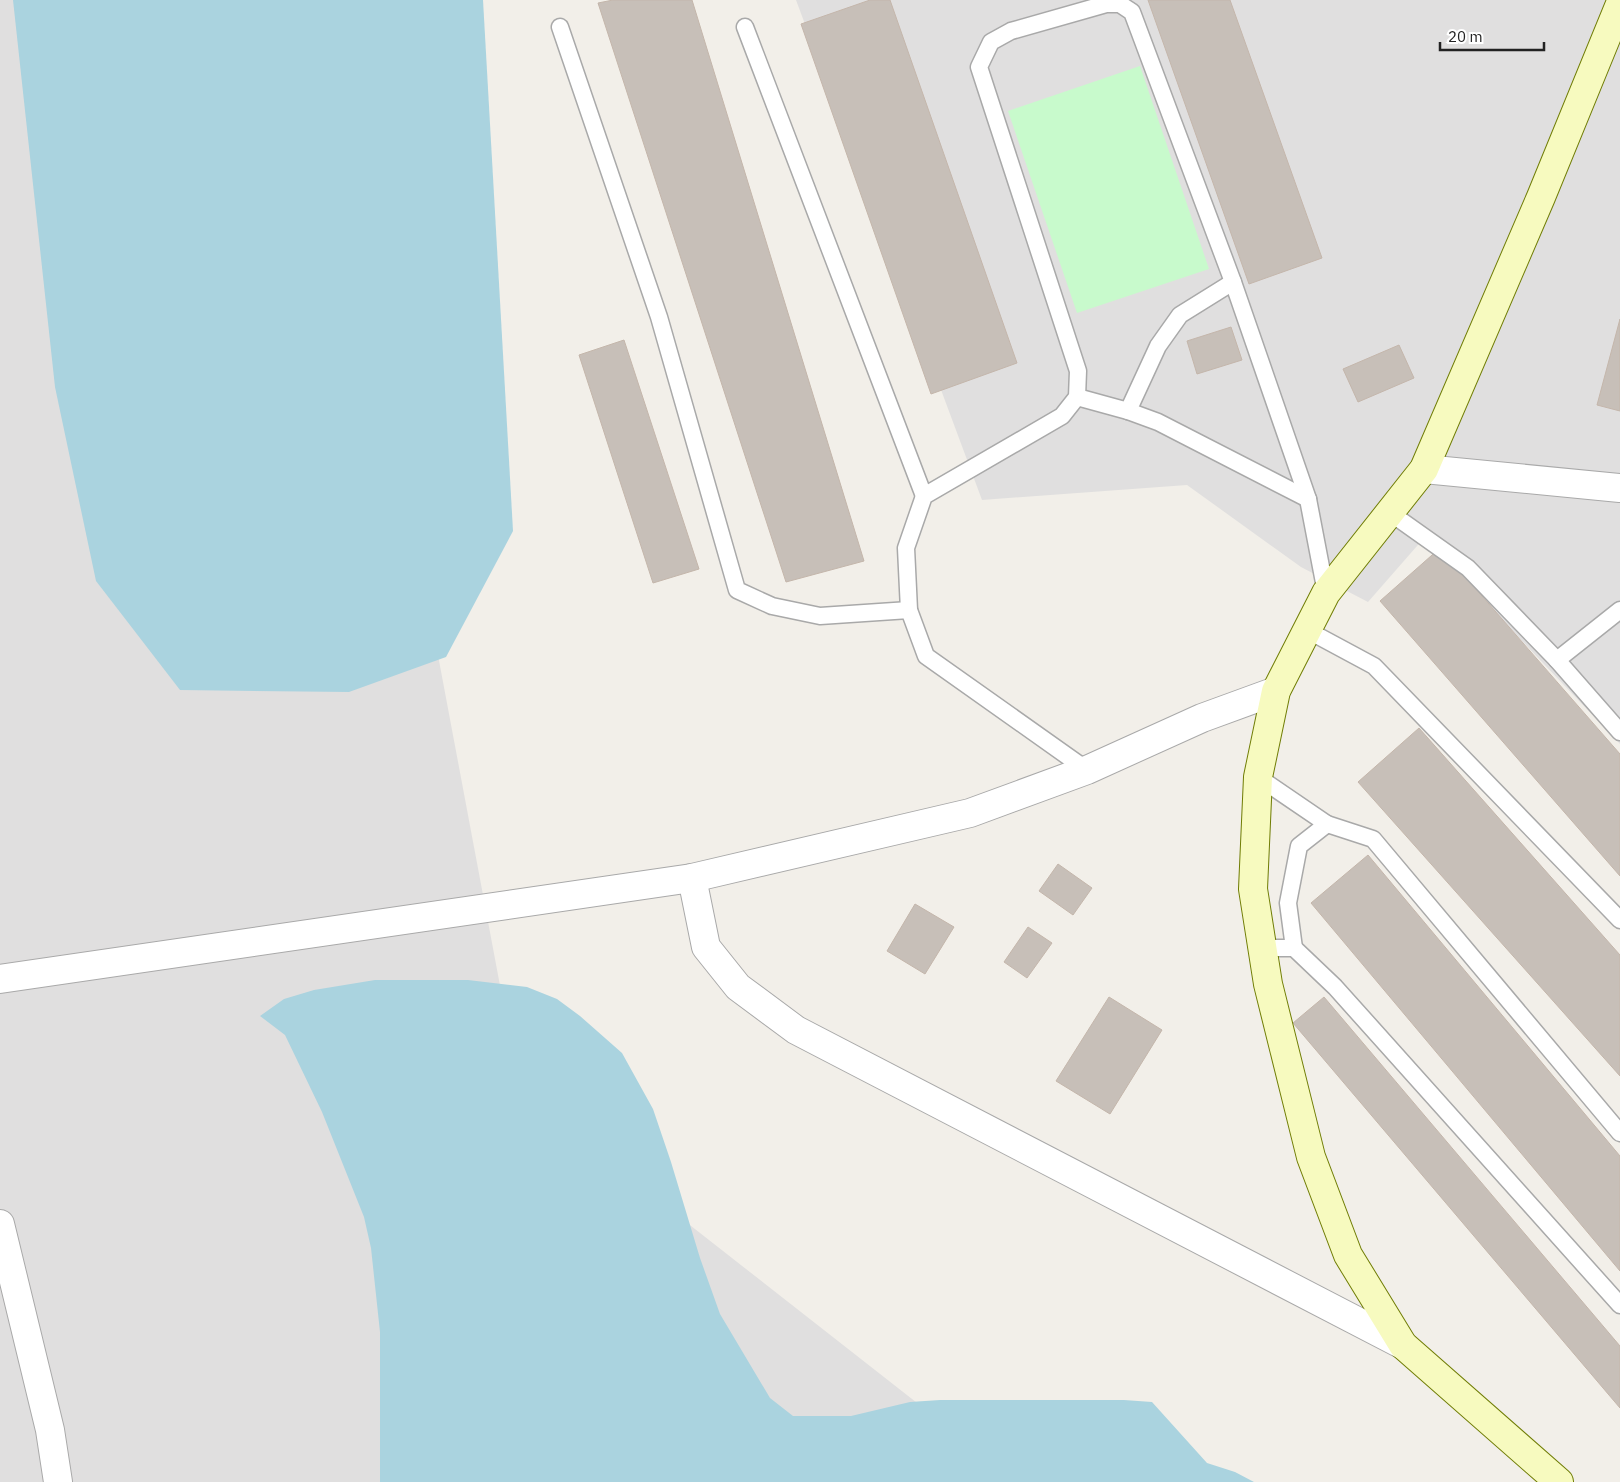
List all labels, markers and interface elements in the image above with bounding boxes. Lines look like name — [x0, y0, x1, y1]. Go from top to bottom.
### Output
scale bar — [1440, 20, 1544, 52]
text: 20 m — [1448, 27, 1483, 46]

